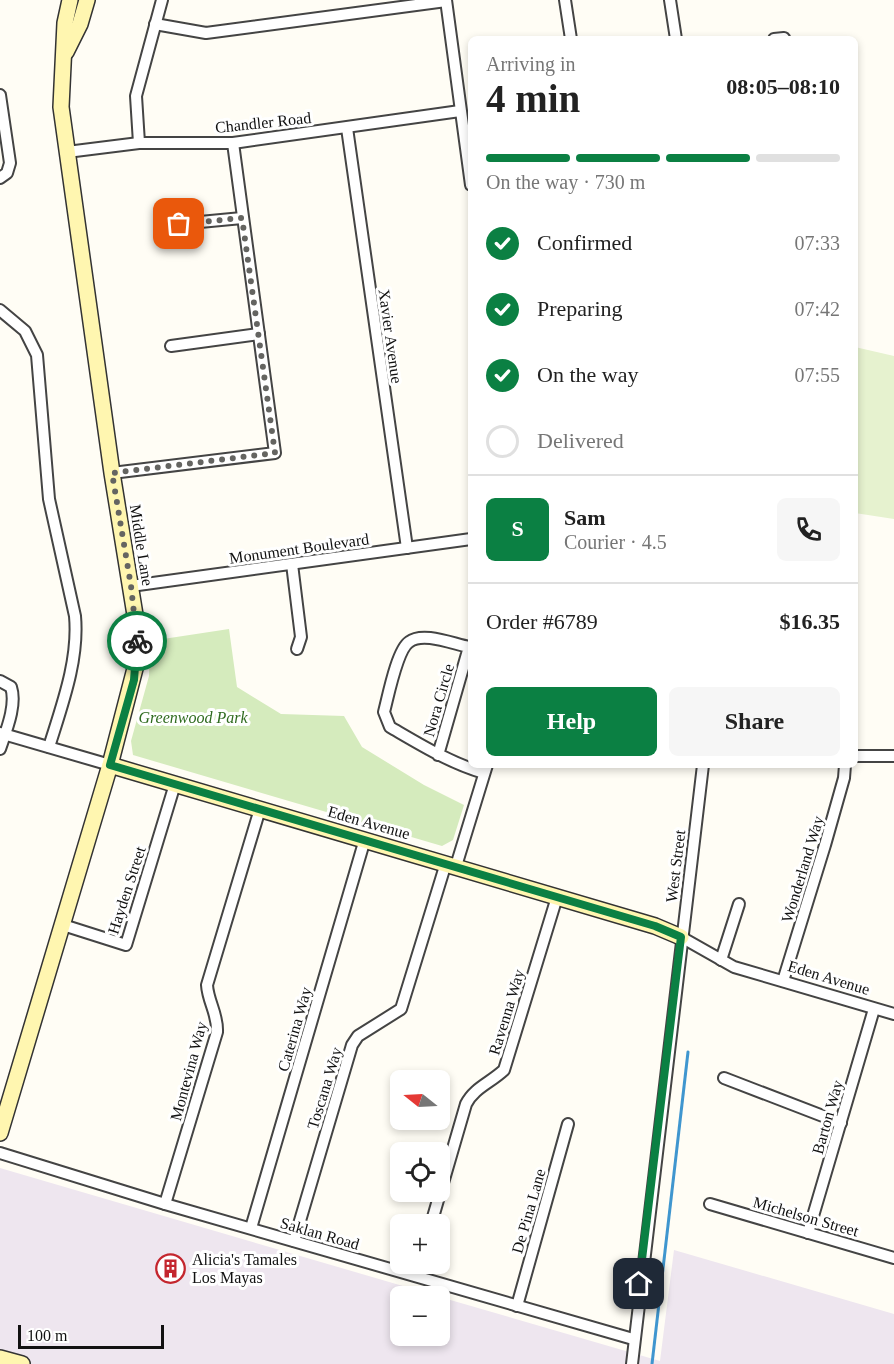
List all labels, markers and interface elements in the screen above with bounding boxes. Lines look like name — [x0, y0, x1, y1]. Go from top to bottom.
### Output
text: Arriving in — [486, 53, 575, 75]
text: 08:05–08:10 — [726, 74, 840, 99]
text: 4 min — [486, 77, 580, 120]
street label: Chandler Road — [214, 109, 312, 136]
text: On the way · 730 m — [486, 171, 645, 193]
pin — [153, 198, 204, 249]
icon: bag — [162, 207, 195, 240]
icon: check — [486, 227, 519, 260]
text: Confirmed — [537, 230, 632, 255]
text: 07:33 — [794, 232, 840, 254]
street label: Xavier Avenue — [375, 288, 406, 384]
icon: check — [486, 293, 519, 326]
text: Preparing — [537, 296, 623, 321]
text: 07:42 — [794, 298, 840, 320]
icon: check — [486, 359, 519, 392]
text: On the way — [537, 362, 638, 387]
text: 07:55 — [794, 364, 840, 386]
text: Delivered — [537, 428, 624, 453]
button: phone — [777, 498, 840, 561]
street label: Middle Lane — [127, 503, 156, 587]
text: Sam — [564, 505, 606, 530]
text: S — [511, 516, 524, 541]
street label: Monument Boulevard — [228, 530, 370, 567]
text: Courier · 4.5 — [564, 531, 667, 553]
text: Order #6789 — [486, 609, 598, 634]
text: $16.35 — [780, 609, 840, 634]
courier — [107, 611, 167, 671]
icon: bike — [121, 625, 154, 658]
street label: Nora Circle — [420, 662, 457, 739]
button: Help — [486, 687, 657, 756]
button: Share — [669, 687, 840, 756]
park label: Greenwood Park — [138, 709, 248, 726]
street label: Eden Avenue — [326, 803, 412, 842]
street label: Wonderland Way — [778, 814, 828, 925]
street label: West Street — [663, 828, 688, 903]
street label: Hayden Street — [104, 844, 150, 936]
street label: Eden Avenue — [786, 957, 872, 998]
street label: Ravenna Way — [485, 967, 529, 1057]
street label: Caterina Way — [274, 985, 316, 1073]
street label: Montevina Way — [167, 1020, 211, 1123]
street label: Toscana Way — [304, 1045, 346, 1131]
north arrow — [390, 1070, 450, 1130]
map controls — [390, 1070, 450, 1346]
street label: Barton Way — [809, 1078, 847, 1156]
button: locate — [390, 1142, 450, 1202]
street label: De Pina Lane — [508, 1167, 549, 1255]
street label: Michelson Street — [751, 1193, 861, 1240]
street label: Saklan Road — [278, 1214, 361, 1253]
button: + — [390, 1214, 450, 1274]
place label: Alicia's Tamales Los Mayas — [192, 1251, 297, 1287]
building icon: Alicia's Tamales Los Mayas — [155, 1252, 187, 1284]
pin — [613, 1258, 664, 1309]
icon: home — [622, 1267, 655, 1300]
button: − — [390, 1286, 450, 1346]
scale bar — [18, 1322, 164, 1350]
text: 100 m — [27, 1327, 67, 1344]

